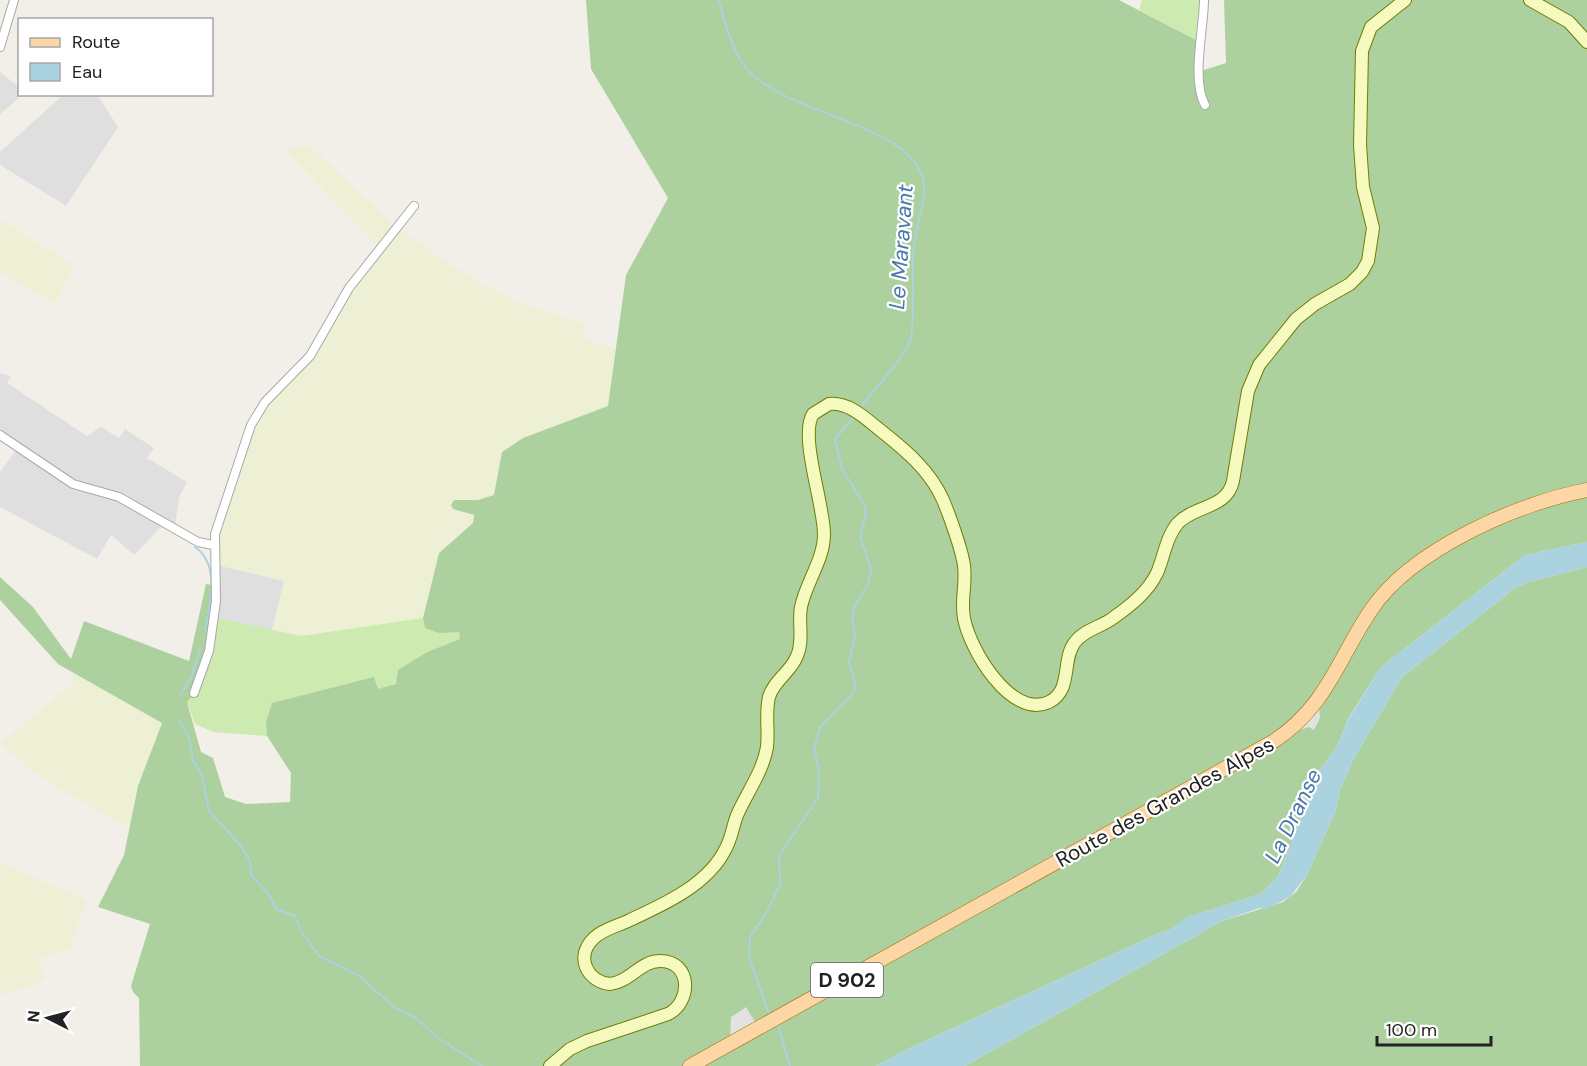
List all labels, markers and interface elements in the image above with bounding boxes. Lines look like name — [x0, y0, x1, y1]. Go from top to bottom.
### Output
legend — [18, 18, 213, 96]
text: Route — [72, 30, 120, 54]
text: Eau — [72, 60, 102, 84]
water label: Le Maravant — [882, 183, 920, 311]
street label: Route des Grandes Alpes — [1051, 730, 1279, 874]
water label: La Dranse — [1258, 764, 1328, 868]
road number: D 902 — [811, 963, 883, 997]
north arrow — [18, 988, 78, 1048]
scale bar — [1377, 1009, 1491, 1047]
text: N — [23, 1010, 45, 1023]
text: 100 m — [1386, 1018, 1437, 1042]

